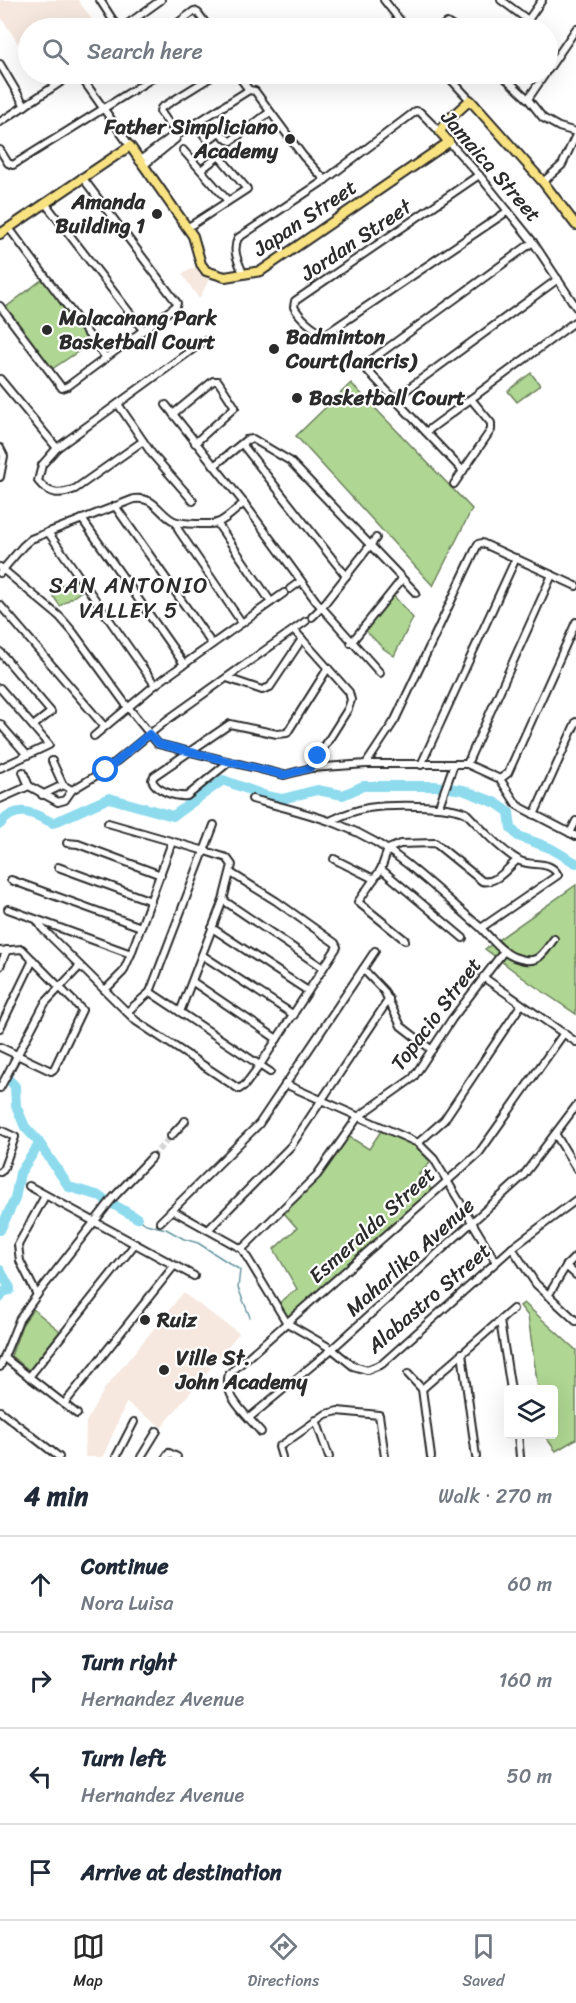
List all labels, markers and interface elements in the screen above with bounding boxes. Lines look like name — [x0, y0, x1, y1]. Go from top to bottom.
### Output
search box — [18, 18, 558, 84]
text: Search here — [87, 32, 203, 71]
icon: search — [39, 35, 72, 68]
street label: Jamaica Street — [430, 100, 551, 231]
place label: Father Simpliciano Academy — [103, 108, 279, 170]
marker: Father Simpliciano Academy — [283, 132, 297, 146]
street label: Japan Street — [244, 169, 365, 268]
place label: Amanda Building 1 — [55, 183, 146, 245]
street label: Jordan Street — [292, 188, 421, 292]
marker: Amanda Building 1 — [150, 207, 164, 221]
place label: Malacanang Park Basketball Court — [58, 299, 217, 361]
place label: Badminton Court(lancris) — [285, 318, 418, 380]
marker: Malacanang Park Basketball Court — [40, 323, 54, 337]
marker: Badminton Court(lancris) — [267, 342, 281, 356]
place label: Basketball Court — [309, 379, 466, 417]
marker: Basketball Court — [290, 391, 304, 405]
district label: SAN ANTONIO VALLEY 5 — [49, 566, 209, 630]
route end — [304, 742, 330, 768]
route start — [92, 756, 118, 782]
street label: Topacio Street — [380, 949, 492, 1079]
street label: Esmeralda Street — [299, 1157, 445, 1293]
street label: Maharlika Avenue — [336, 1188, 484, 1326]
street label: Alabastro Street — [357, 1233, 500, 1364]
place label: Ruiz — [156, 1301, 198, 1339]
marker: Ruiz — [138, 1313, 152, 1327]
place label: Ville St. John Academy — [175, 1339, 308, 1401]
marker: Ville St. John Academy — [157, 1363, 171, 1377]
map controls — [504, 1385, 558, 1439]
button: layers — [504, 1385, 558, 1439]
text: 4 min — [24, 1473, 88, 1519]
text: Walk · 270 m — [438, 1479, 552, 1514]
text: Continue — [81, 1547, 169, 1586]
text: 60 m — [507, 1567, 552, 1602]
icon: ahead — [24, 1568, 57, 1601]
text: Nora Luisa — [81, 1586, 173, 1621]
text: Turn right — [81, 1643, 176, 1682]
text: 160 m — [499, 1663, 552, 1698]
icon: right — [24, 1664, 57, 1697]
text: Hernandez Avenue — [81, 1682, 244, 1717]
text: Turn left — [81, 1739, 166, 1778]
text: 50 m — [507, 1759, 552, 1794]
icon: left — [24, 1760, 57, 1793]
text: Hernandez Avenue — [81, 1778, 244, 1813]
text: Arrive at destination — [81, 1853, 282, 1892]
icon: arrive — [24, 1856, 57, 1889]
tab: Map — [72, 1930, 105, 1995]
tab: Directions — [248, 1930, 319, 1995]
tab: Saved — [462, 1930, 504, 1995]

